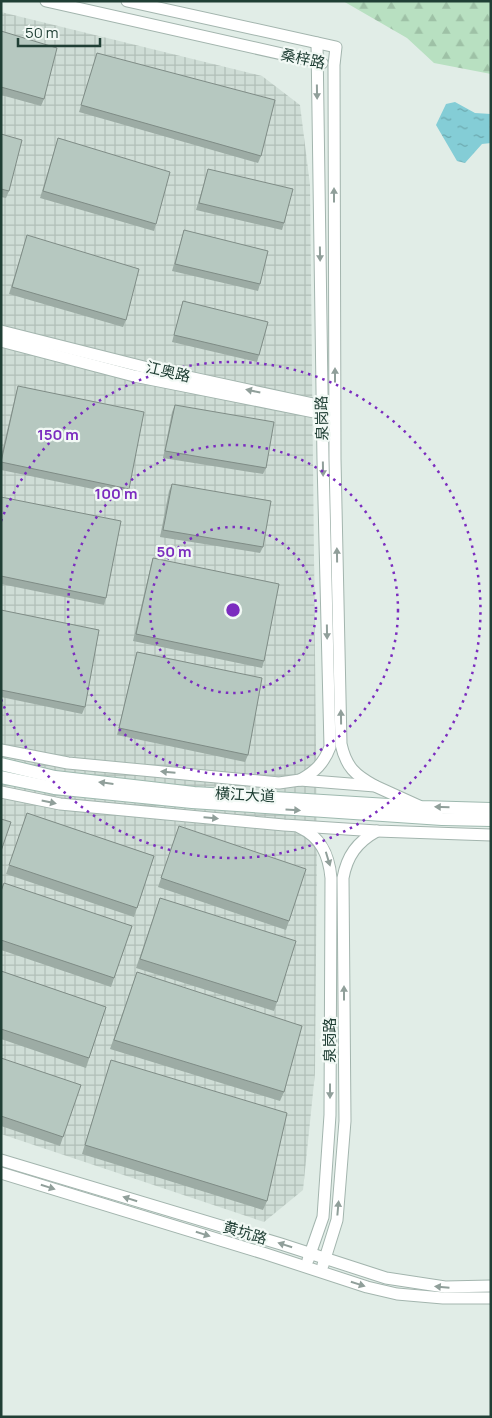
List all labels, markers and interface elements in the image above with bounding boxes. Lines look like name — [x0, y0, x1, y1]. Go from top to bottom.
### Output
scale bar — [18, 15, 100, 47]
text: 50 m — [25, 22, 59, 43]
street label: 桑梓路 — [279, 44, 327, 73]
one-way arrow — [313, 84, 321, 100]
one-way arrow — [330, 186, 338, 202]
one-way arrow — [316, 247, 324, 263]
street label: 江奥路 — [144, 356, 192, 387]
one-way arrow — [331, 366, 339, 382]
one-way arrow — [246, 387, 261, 395]
street label: 泉岗路 — [311, 395, 332, 441]
text: 150 m — [37, 424, 79, 445]
one-way arrow — [319, 462, 327, 478]
text: 100 m — [95, 483, 137, 504]
text: 50 m — [156, 541, 192, 562]
one-way arrow — [333, 546, 341, 562]
centre of rings — [224, 601, 242, 619]
one-way arrow — [324, 624, 332, 640]
one-way arrow — [337, 709, 345, 725]
one-way arrow — [159, 768, 175, 776]
one-way arrow — [97, 779, 113, 787]
street label: 横江大道 — [215, 782, 276, 807]
one-way arrow — [41, 798, 56, 806]
one-way arrow — [434, 803, 450, 811]
one-way arrow — [285, 806, 301, 814]
one-way arrow — [203, 814, 219, 822]
one-way arrow — [324, 851, 332, 866]
one-way arrow — [340, 985, 348, 1001]
street label: 泉岗路 — [319, 1017, 340, 1063]
one-way arrow — [326, 1083, 334, 1099]
one-way arrow — [41, 1184, 56, 1192]
one-way arrow — [122, 1194, 137, 1202]
one-way arrow — [334, 1200, 342, 1216]
street label: 黄坑路 — [221, 1216, 270, 1249]
one-way arrow — [196, 1231, 211, 1239]
one-way arrow — [278, 1241, 293, 1249]
one-way arrow — [351, 1280, 366, 1288]
one-way arrow — [434, 1282, 450, 1290]

